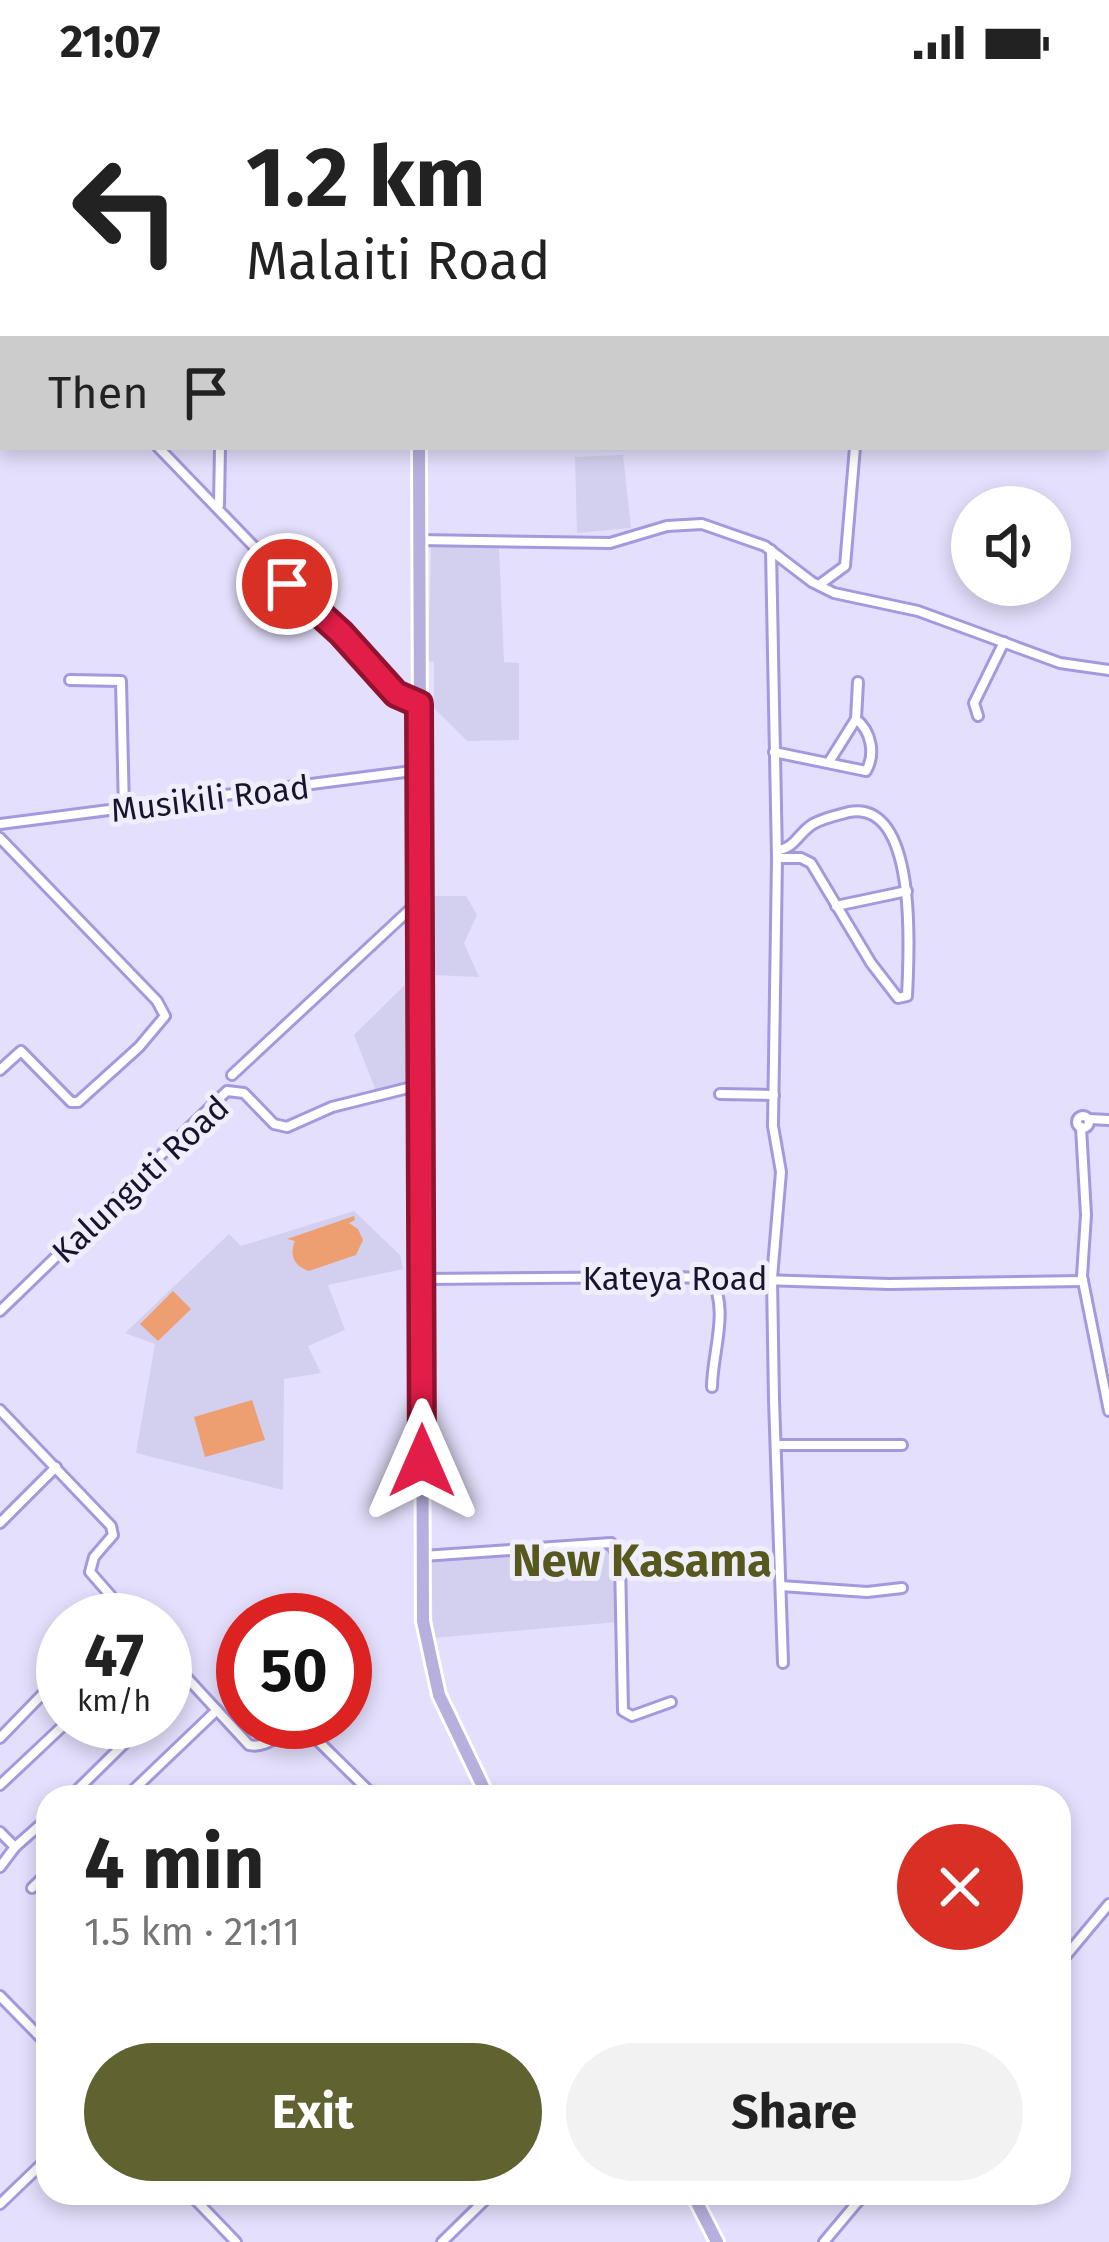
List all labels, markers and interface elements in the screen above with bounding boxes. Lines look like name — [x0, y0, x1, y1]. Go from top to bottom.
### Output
text: 21:07 — [60, 15, 160, 69]
text: 1.2 km — [246, 127, 486, 228]
icon: left — [48, 132, 204, 288]
text: Malaiti Road — [246, 229, 551, 293]
icon: arrive — [173, 360, 239, 426]
text: Then — [48, 366, 149, 420]
map controls — [951, 486, 1071, 606]
button: sound — [951, 486, 1071, 606]
pin — [236, 533, 338, 635]
icon: arrive — [254, 551, 320, 617]
street label: Musikili Road — [109, 767, 312, 831]
street label: Kalunguti Road — [44, 1088, 237, 1272]
street label: Kateya Road — [583, 1259, 767, 1299]
position arrow — [359, 1398, 485, 1524]
district label: New Kasama — [512, 1534, 772, 1588]
speed limit sign: 50 — [216, 1593, 372, 1749]
text: 47 — [84, 1620, 144, 1692]
text: km/h — [77, 1683, 151, 1719]
text: 4 min — [84, 1821, 264, 1907]
button: close — [897, 1824, 1023, 1950]
text: 1.5 km · 21:11 — [84, 1909, 300, 1955]
button: Exit — [84, 2043, 542, 2181]
button: Share — [566, 2043, 1023, 2181]

